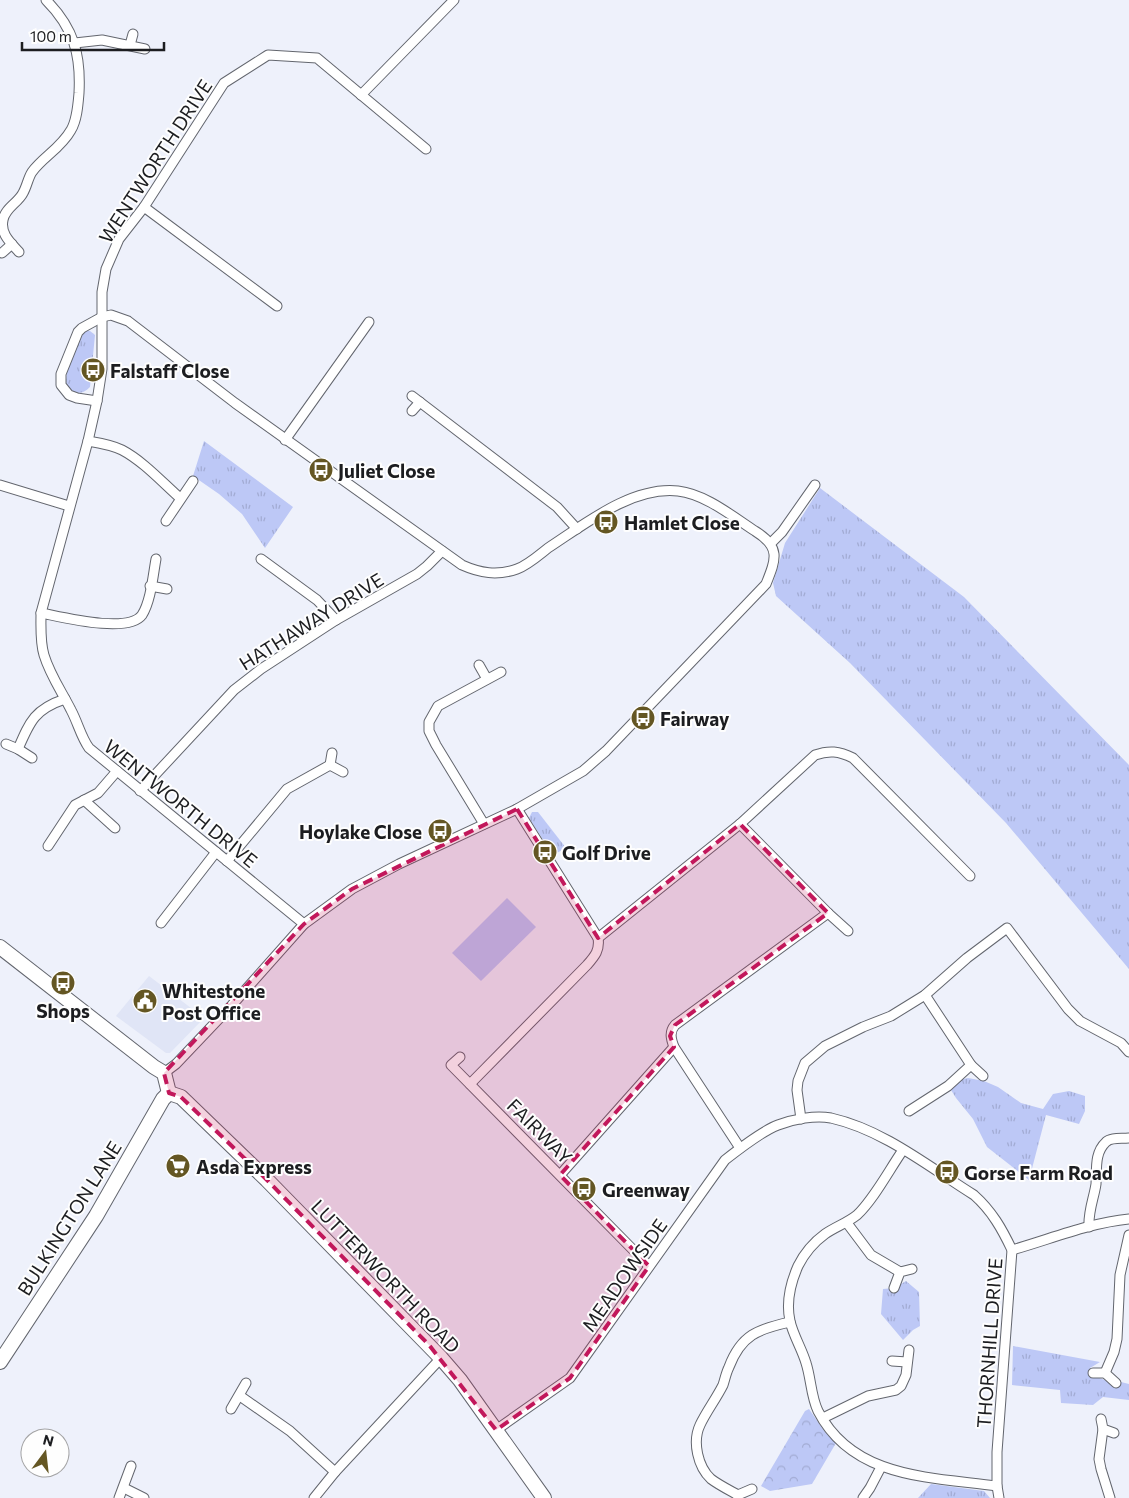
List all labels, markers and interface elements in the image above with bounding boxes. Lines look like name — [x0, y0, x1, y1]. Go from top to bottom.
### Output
scale bar — [22, 20, 165, 52]
text: 100 m — [30, 27, 72, 45]
street label: WENTWORTH DRIVE — [93, 75, 217, 247]
bus stop icon: Falstaff Close — [80, 357, 106, 383]
place label: Falstaff Close — [110, 359, 229, 382]
bus stop icon: Juliet Close — [308, 457, 334, 483]
place label: Juliet Close — [338, 459, 435, 482]
bus stop icon: Hamlet Close — [593, 509, 619, 535]
place label: Hamlet Close — [624, 511, 740, 534]
street label: HATHAWAY DRIVE — [235, 567, 387, 675]
bus stop icon: Fairway — [630, 705, 656, 731]
place label: Fairway — [660, 707, 730, 730]
street label: WENTWORTH DRIVE — [100, 734, 262, 872]
bus stop icon: Hoylake Close — [427, 818, 453, 844]
place label: Hoylake Close — [299, 820, 422, 843]
bus stop icon: Golf Drive — [532, 839, 558, 865]
place label: Golf Drive — [562, 841, 651, 864]
bus stop icon: Shops — [50, 970, 76, 996]
place label: Whitestone Post Office — [162, 979, 265, 1024]
public building icon: Whitestone Post Office — [132, 988, 158, 1014]
place label: Shops — [36, 999, 90, 1022]
street label: FAIRWAY — [503, 1094, 577, 1168]
street label: BULKINGTON LANE — [12, 1137, 126, 1299]
supermarket icon: Asda Express — [165, 1153, 191, 1179]
place label: Asda Express — [196, 1155, 312, 1178]
bus stop icon: Gorse Farm Road — [934, 1159, 960, 1185]
place label: Gorse Farm Road — [964, 1161, 1113, 1184]
bus stop icon: Greenway — [571, 1176, 597, 1202]
place label: Greenway — [602, 1178, 691, 1201]
street label: LUTTERWORTH ROAD — [307, 1195, 465, 1357]
street label: MEADOWSIDE — [577, 1214, 671, 1336]
street label: THORNHILL DRIVE — [972, 1257, 1006, 1429]
north arrow — [20, 1428, 70, 1478]
text: N — [41, 1430, 56, 1450]

